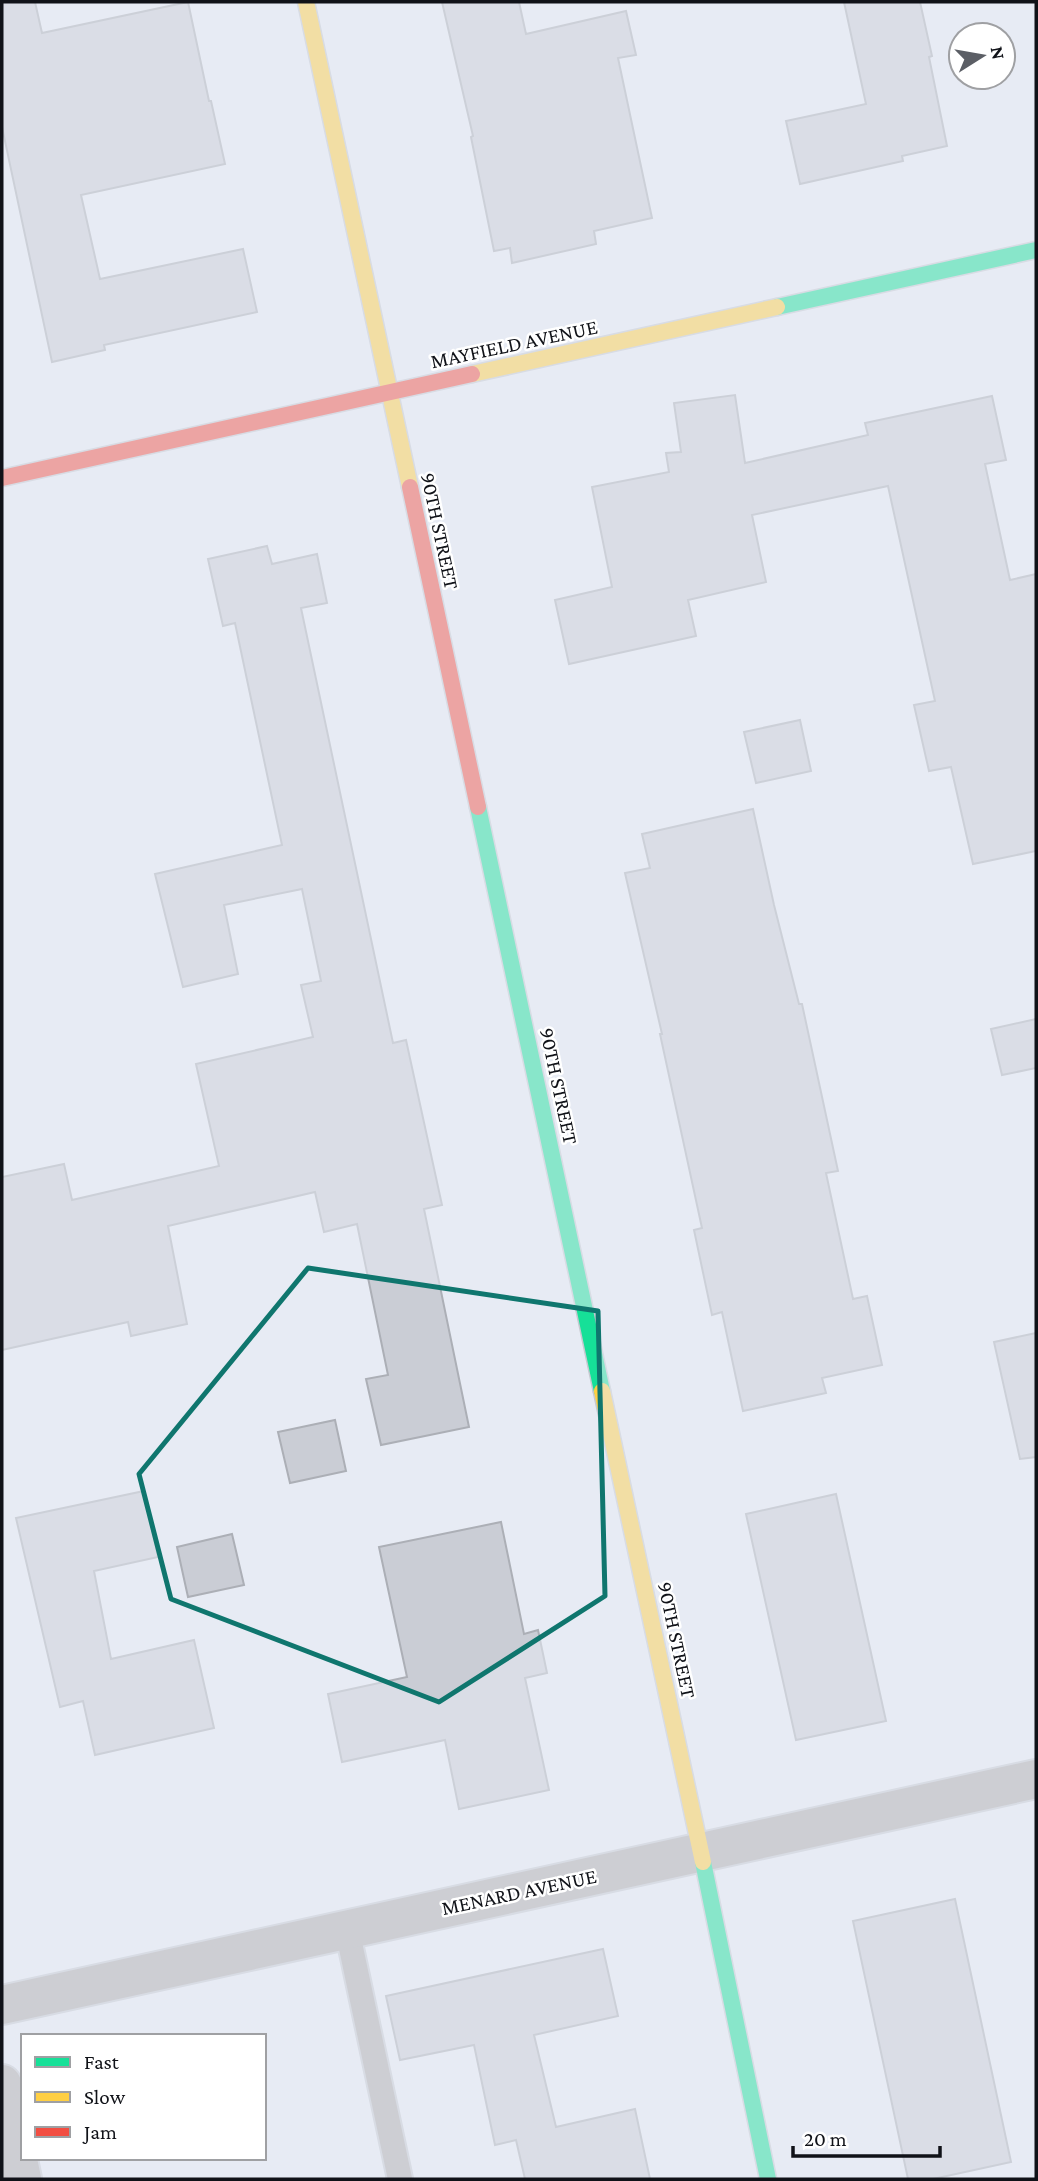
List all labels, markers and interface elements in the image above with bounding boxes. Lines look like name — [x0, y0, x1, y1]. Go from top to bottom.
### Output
north arrow — [947, 21, 1017, 91]
text: N — [987, 44, 1010, 61]
street label: MAYFIELD AVENUE — [428, 315, 600, 373]
street label: 90TH STREET — [416, 471, 464, 592]
street label: 90TH STREET — [535, 1026, 583, 1147]
street label: 90TH STREET — [653, 1580, 701, 1701]
street label: MENARD AVENUE — [439, 1864, 599, 1920]
legend — [21, 2034, 266, 2160]
text: Fast — [84, 2050, 120, 2074]
text: Slow — [84, 2085, 126, 2109]
scale bar — [793, 2114, 940, 2158]
text: Jam — [82, 2120, 117, 2144]
text: 20 m — [804, 2127, 847, 2151]

